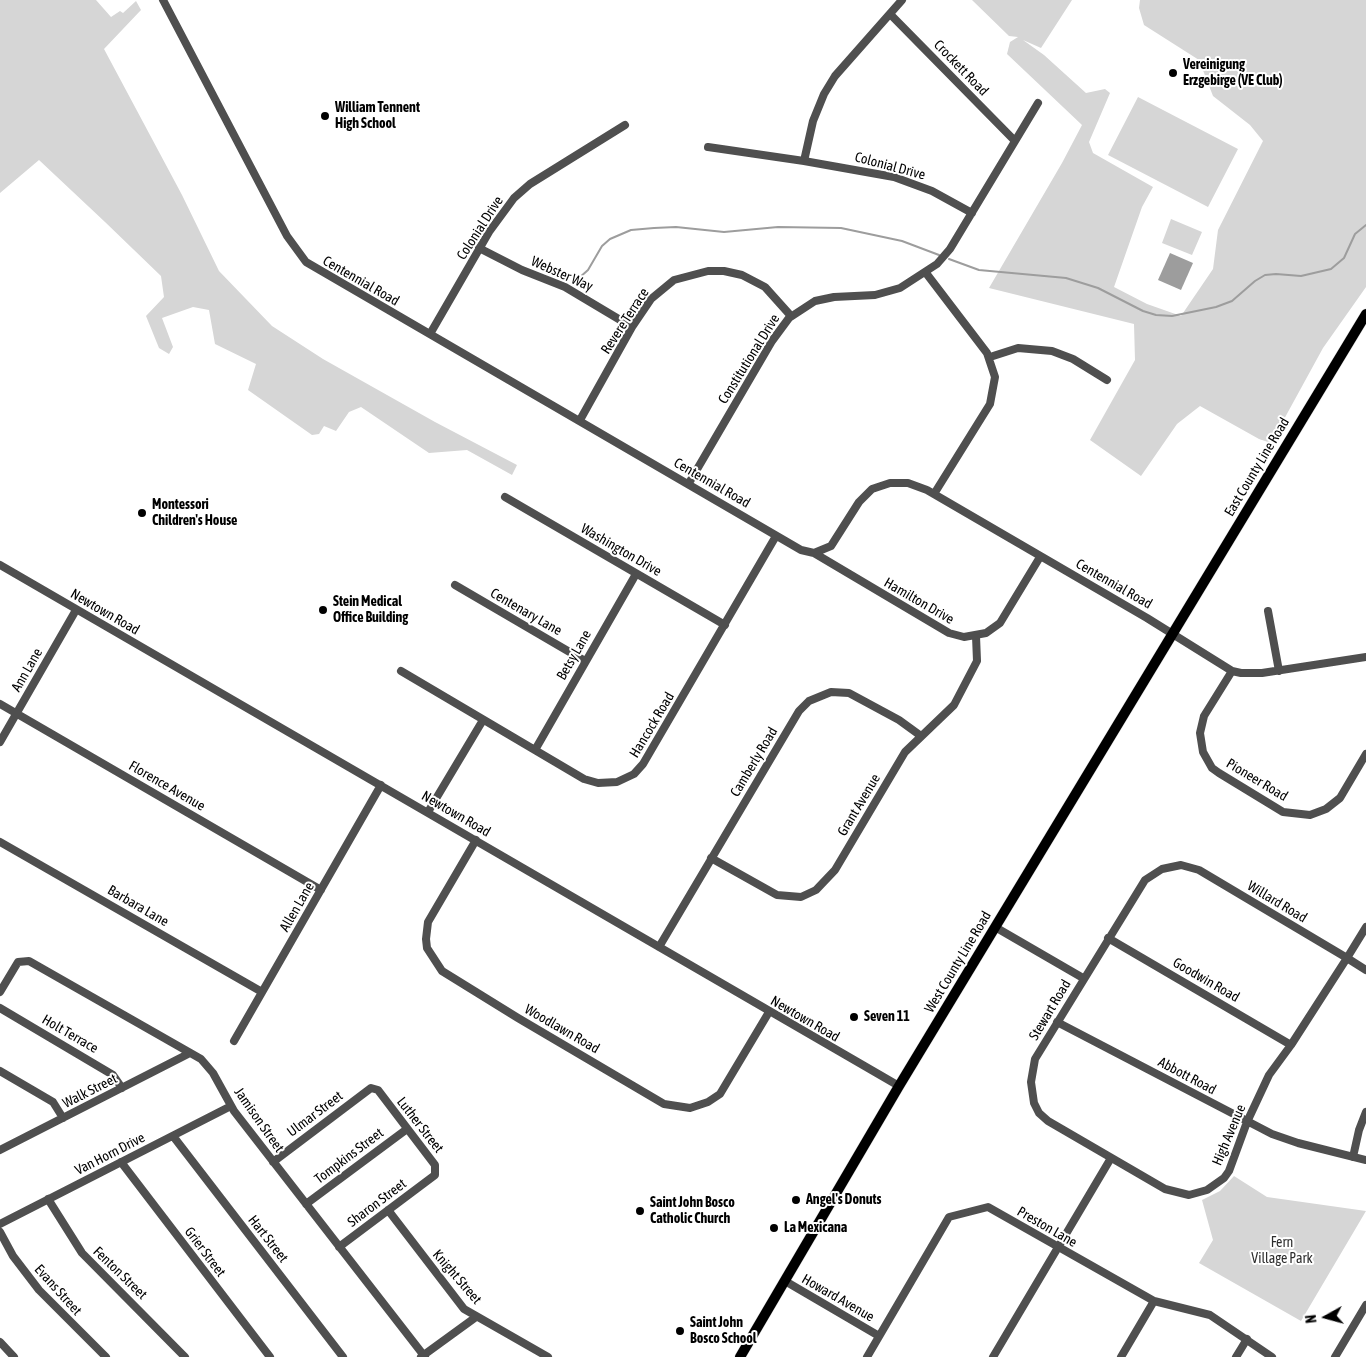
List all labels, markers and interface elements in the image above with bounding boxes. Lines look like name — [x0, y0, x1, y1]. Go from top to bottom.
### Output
street label: Crockett Road — [930, 37, 992, 99]
place label: Vereinigung Erzgebirge (VE Club) — [1183, 57, 1283, 90]
marker: Vereinigung Erzgebirge (VE Club) — [1167, 67, 1179, 79]
place label: William Tennent High School — [335, 100, 420, 132]
marker: William Tennent High School — [319, 110, 331, 122]
street label: Colonial Drive — [853, 149, 927, 183]
street label: Colonial Drive — [453, 193, 507, 263]
street label: Centennial Road — [320, 252, 402, 310]
street label: Webster Way — [528, 253, 596, 295]
street label: Revere Terrace — [597, 285, 653, 357]
street label: Constitutional Drive — [715, 311, 783, 407]
street label: East County Line Road — [1221, 415, 1293, 519]
street label: Centennial Road — [671, 454, 753, 512]
place label: Montessori Children's House — [152, 497, 237, 530]
marker: Montessori Children's House — [136, 507, 148, 519]
street label: Washington Drive — [578, 520, 664, 580]
street label: Centennial Road — [1073, 555, 1155, 613]
street label: Hamilton Drive — [881, 574, 957, 628]
street label: Newtown Road — [67, 585, 143, 639]
street label: Centenary Lane — [487, 585, 565, 639]
place label: Stein Medical Office Building — [333, 594, 408, 626]
marker: Stein Medical Office Building — [317, 604, 329, 616]
street label: Betsy Lane — [553, 627, 595, 683]
street label: Ann Lane — [8, 645, 46, 695]
street label: Hancock Road — [626, 689, 678, 761]
street label: Camberly Road — [727, 724, 781, 800]
street label: Pioneer Road — [1223, 755, 1291, 805]
street label: Florence Avenue — [126, 757, 208, 815]
street label: Grant Avenue — [834, 771, 884, 839]
street label: Newtown Road — [418, 787, 494, 841]
street label: Willard Road — [1244, 878, 1310, 926]
street label: Allen Lane — [276, 879, 318, 935]
street label: Barbara Lane — [104, 882, 172, 930]
street label: West County Line Road — [921, 908, 995, 1016]
street label: Goodwin Road — [1170, 954, 1242, 1006]
street label: Stewart Road — [1025, 977, 1075, 1043]
street label: Newtown Road — [767, 992, 843, 1046]
street label: Woodlawn Road — [522, 1001, 602, 1057]
place label: Seven 11 — [864, 1009, 910, 1025]
street label: Holt Terrace — [39, 1011, 101, 1057]
marker: Seven 11 — [848, 1011, 860, 1023]
street label: Abbott Road — [1155, 1054, 1219, 1098]
street label: Walk Street — [60, 1070, 120, 1112]
street label: Jamison Street — [231, 1084, 287, 1156]
street label: Ulmar Street — [284, 1088, 346, 1140]
street label: Luther Street — [393, 1094, 447, 1156]
street label: High Avenue — [1209, 1102, 1249, 1168]
street label: Tompkins Street — [311, 1125, 387, 1187]
street label: Van Horn Drive — [72, 1129, 148, 1179]
street label: Sharon Street — [344, 1175, 410, 1231]
place label: Angel's Donuts — [806, 1192, 882, 1208]
marker: Angel's Donuts — [790, 1194, 802, 1206]
place label: Saint John Bosco Catholic Church — [650, 1195, 735, 1228]
street label: Preston Lane — [1014, 1203, 1080, 1251]
marker: Saint John Bosco Catholic Church — [634, 1205, 646, 1217]
street label: Hart Street — [244, 1212, 292, 1266]
place label: La Mexicana — [784, 1220, 847, 1236]
marker: La Mexicana — [768, 1222, 780, 1234]
street label: Grier Street — [181, 1224, 229, 1280]
park label: Fern Village Park — [1251, 1235, 1313, 1268]
street label: Fenton Street — [90, 1243, 150, 1303]
street label: Knight Street — [429, 1246, 485, 1308]
street label: Evans Street — [31, 1261, 85, 1319]
street label: Howard Avenue — [799, 1271, 877, 1325]
north arrow — [1301, 1292, 1351, 1342]
text: N — [1303, 1314, 1320, 1324]
place label: Saint John Bosco School — [690, 1315, 757, 1348]
marker: Saint John Bosco School — [674, 1325, 686, 1337]

